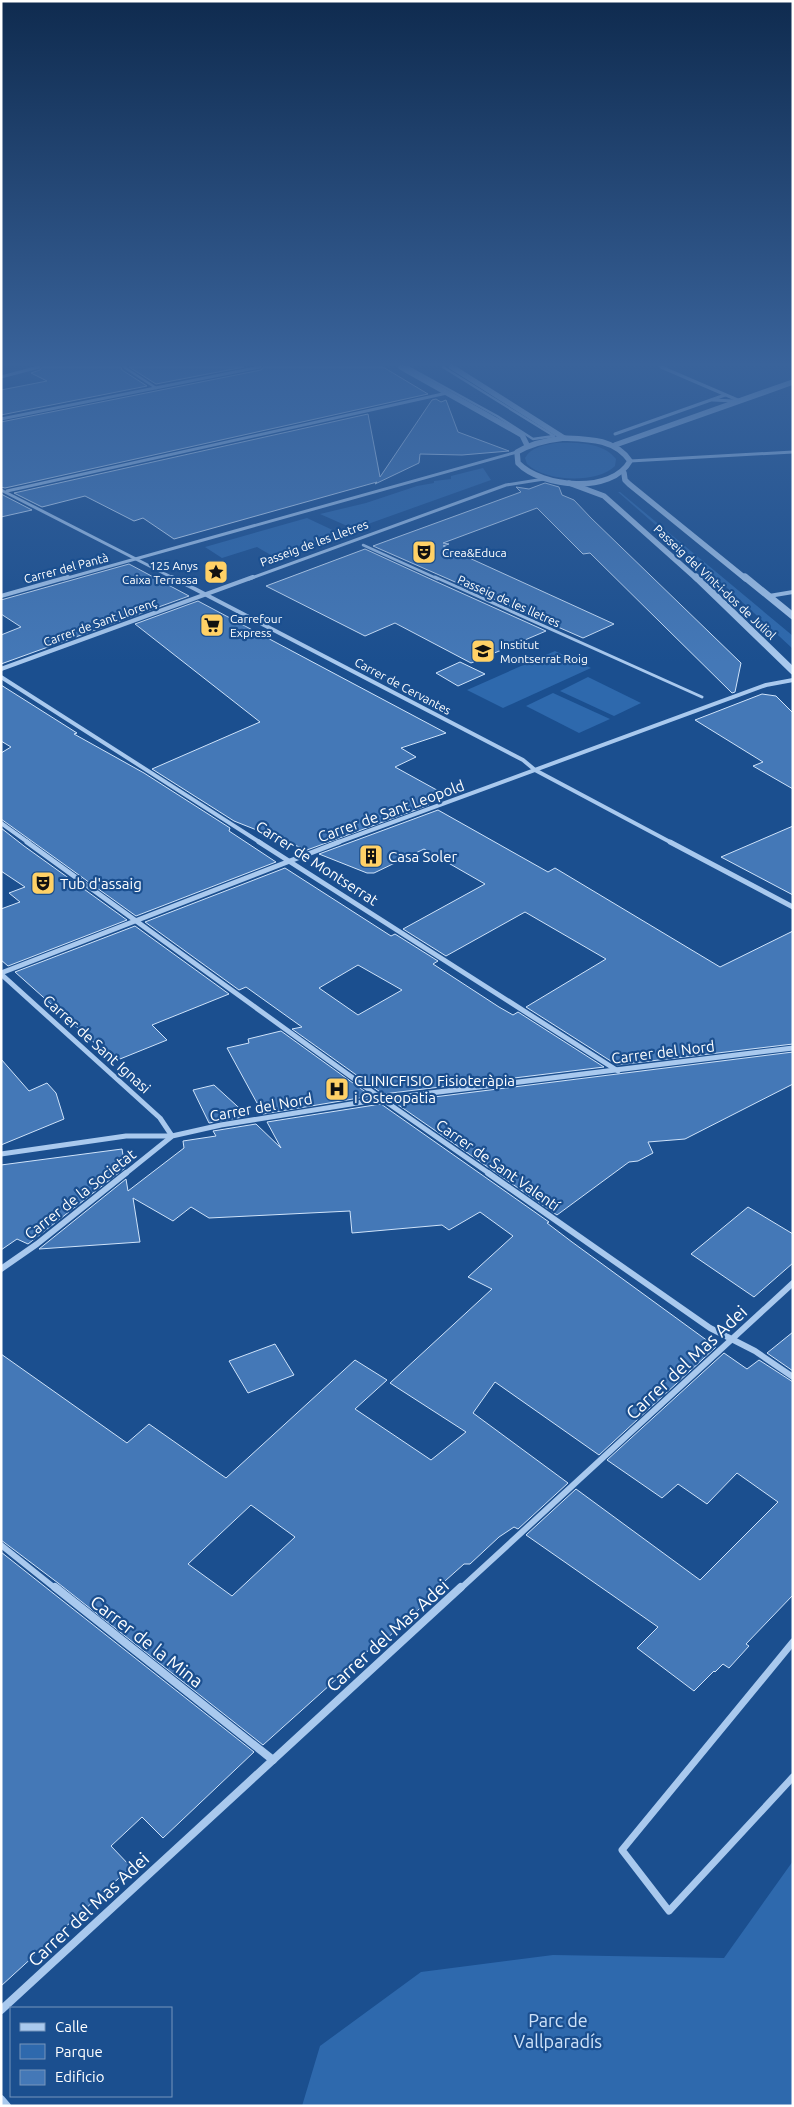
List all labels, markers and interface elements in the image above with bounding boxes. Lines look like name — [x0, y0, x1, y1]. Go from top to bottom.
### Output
street label: Passeig de les Lletres — [258, 517, 370, 569]
street label: Passeig del Vint-i-dos de Juliol — [651, 522, 779, 642]
theatre icon: Crea&Educa — [411, 539, 437, 565]
place label: Crea&Educa — [442, 546, 507, 559]
street label: Carrer del Pantà — [22, 550, 110, 586]
place label: 125 Anys Caixa Terrassa — [122, 559, 198, 586]
place icon: 125 Anys Caixa Terrassa — [203, 559, 229, 585]
street label: Passeig de les lletres — [456, 572, 562, 630]
street label: Carrer de Sant Llorenç — [42, 595, 159, 649]
supermarket icon: Carrefour Express — [199, 612, 225, 638]
place label: Carrefour Express — [230, 612, 283, 639]
school or university icon: Institut Montserrat Roig — [470, 638, 496, 664]
place label: Institut Montserrat Roig — [500, 638, 588, 665]
street label: Carrer de Cervantes — [353, 655, 453, 717]
street label: Carrer de Sant Leopold — [315, 777, 467, 845]
street label: Carrer de Montserrat — [253, 817, 381, 909]
building icon: Casa Soler — [358, 843, 384, 869]
place label: Casa Soler — [388, 848, 457, 865]
theatre icon: Tub d'assaig — [30, 870, 56, 896]
place label: Tub d'assaig — [60, 875, 142, 892]
street label: Carrer de Sant Ignasi — [40, 991, 154, 1097]
street label: Carrer del Nord — [610, 1037, 716, 1067]
place label: CLINICFISIO Fisioteràpia i Osteopatia — [354, 1072, 515, 1106]
hospital icon: CLINICFISIO Fisioteràpia i Osteopatia — [324, 1076, 350, 1102]
street label: Carrer del Nord — [208, 1090, 314, 1124]
street label: Carrer de Sant Valentí — [433, 1116, 563, 1214]
street label: Carrer de la Societat — [21, 1145, 139, 1243]
street label: Carrer del Mas Adei — [622, 1301, 750, 1423]
street label: Carrer del Mas Adei — [322, 1575, 452, 1695]
street label: Carrer de la Mina — [87, 1591, 207, 1691]
street label: Carrer del Mas Adei — [24, 1848, 152, 1970]
legend — [10, 2007, 172, 2097]
park label: Parc de Vallparadís — [514, 2010, 602, 2051]
text: Calle — [55, 2018, 88, 2035]
text: Parque — [55, 2043, 103, 2060]
text: Edificio — [55, 2068, 104, 2085]

